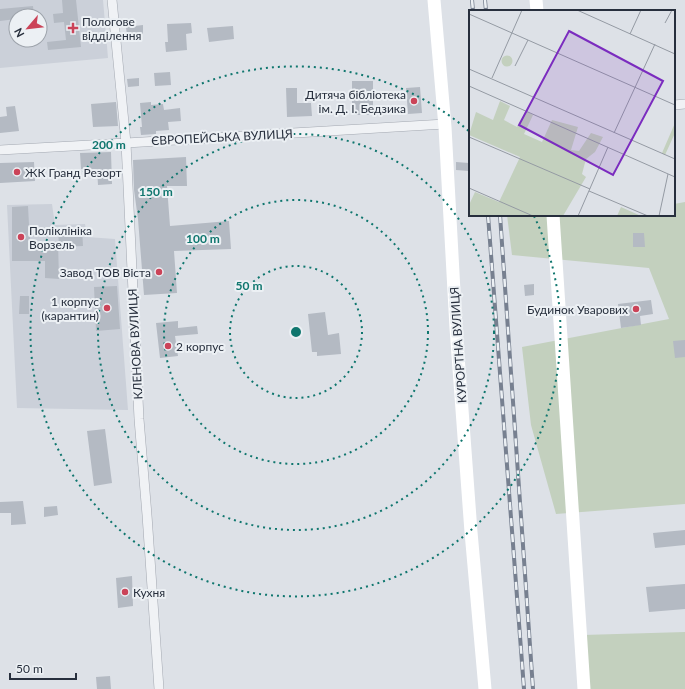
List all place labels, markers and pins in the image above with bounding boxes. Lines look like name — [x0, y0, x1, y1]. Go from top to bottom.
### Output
place label: Пологове відділення — [82, 14, 141, 43]
marker: Пологове відділення — [67, 22, 79, 34]
place label: Дитяча бібліотека ім. Д. І. Бедзика — [305, 87, 406, 116]
marker: Дитяча бібліотека ім. Д. І. Бедзика — [409, 96, 419, 106]
place label: ЖК Гранд Резорт — [25, 165, 122, 180]
marker: ЖК Гранд Резорт — [12, 167, 22, 177]
place label: Поліклініка Ворзель — [29, 223, 92, 252]
marker: Поліклініка Ворзель — [16, 232, 26, 242]
place label: Завод ТОВ Віста — [60, 265, 151, 280]
marker: Завод ТОВ Віста — [154, 267, 164, 277]
place label: 1 корпус (карантин) — [41, 294, 99, 323]
place label: Будинок Уварових — [527, 302, 628, 317]
marker: 1 корпус (карантин) — [102, 303, 112, 313]
marker: Будинок Уварових — [631, 304, 641, 314]
centre of rings — [289, 325, 303, 339]
place label: 2 корпус — [176, 339, 224, 354]
marker: 2 корпус — [163, 341, 173, 351]
place label: Кухня — [133, 585, 165, 600]
marker: Кухня — [120, 587, 130, 597]

